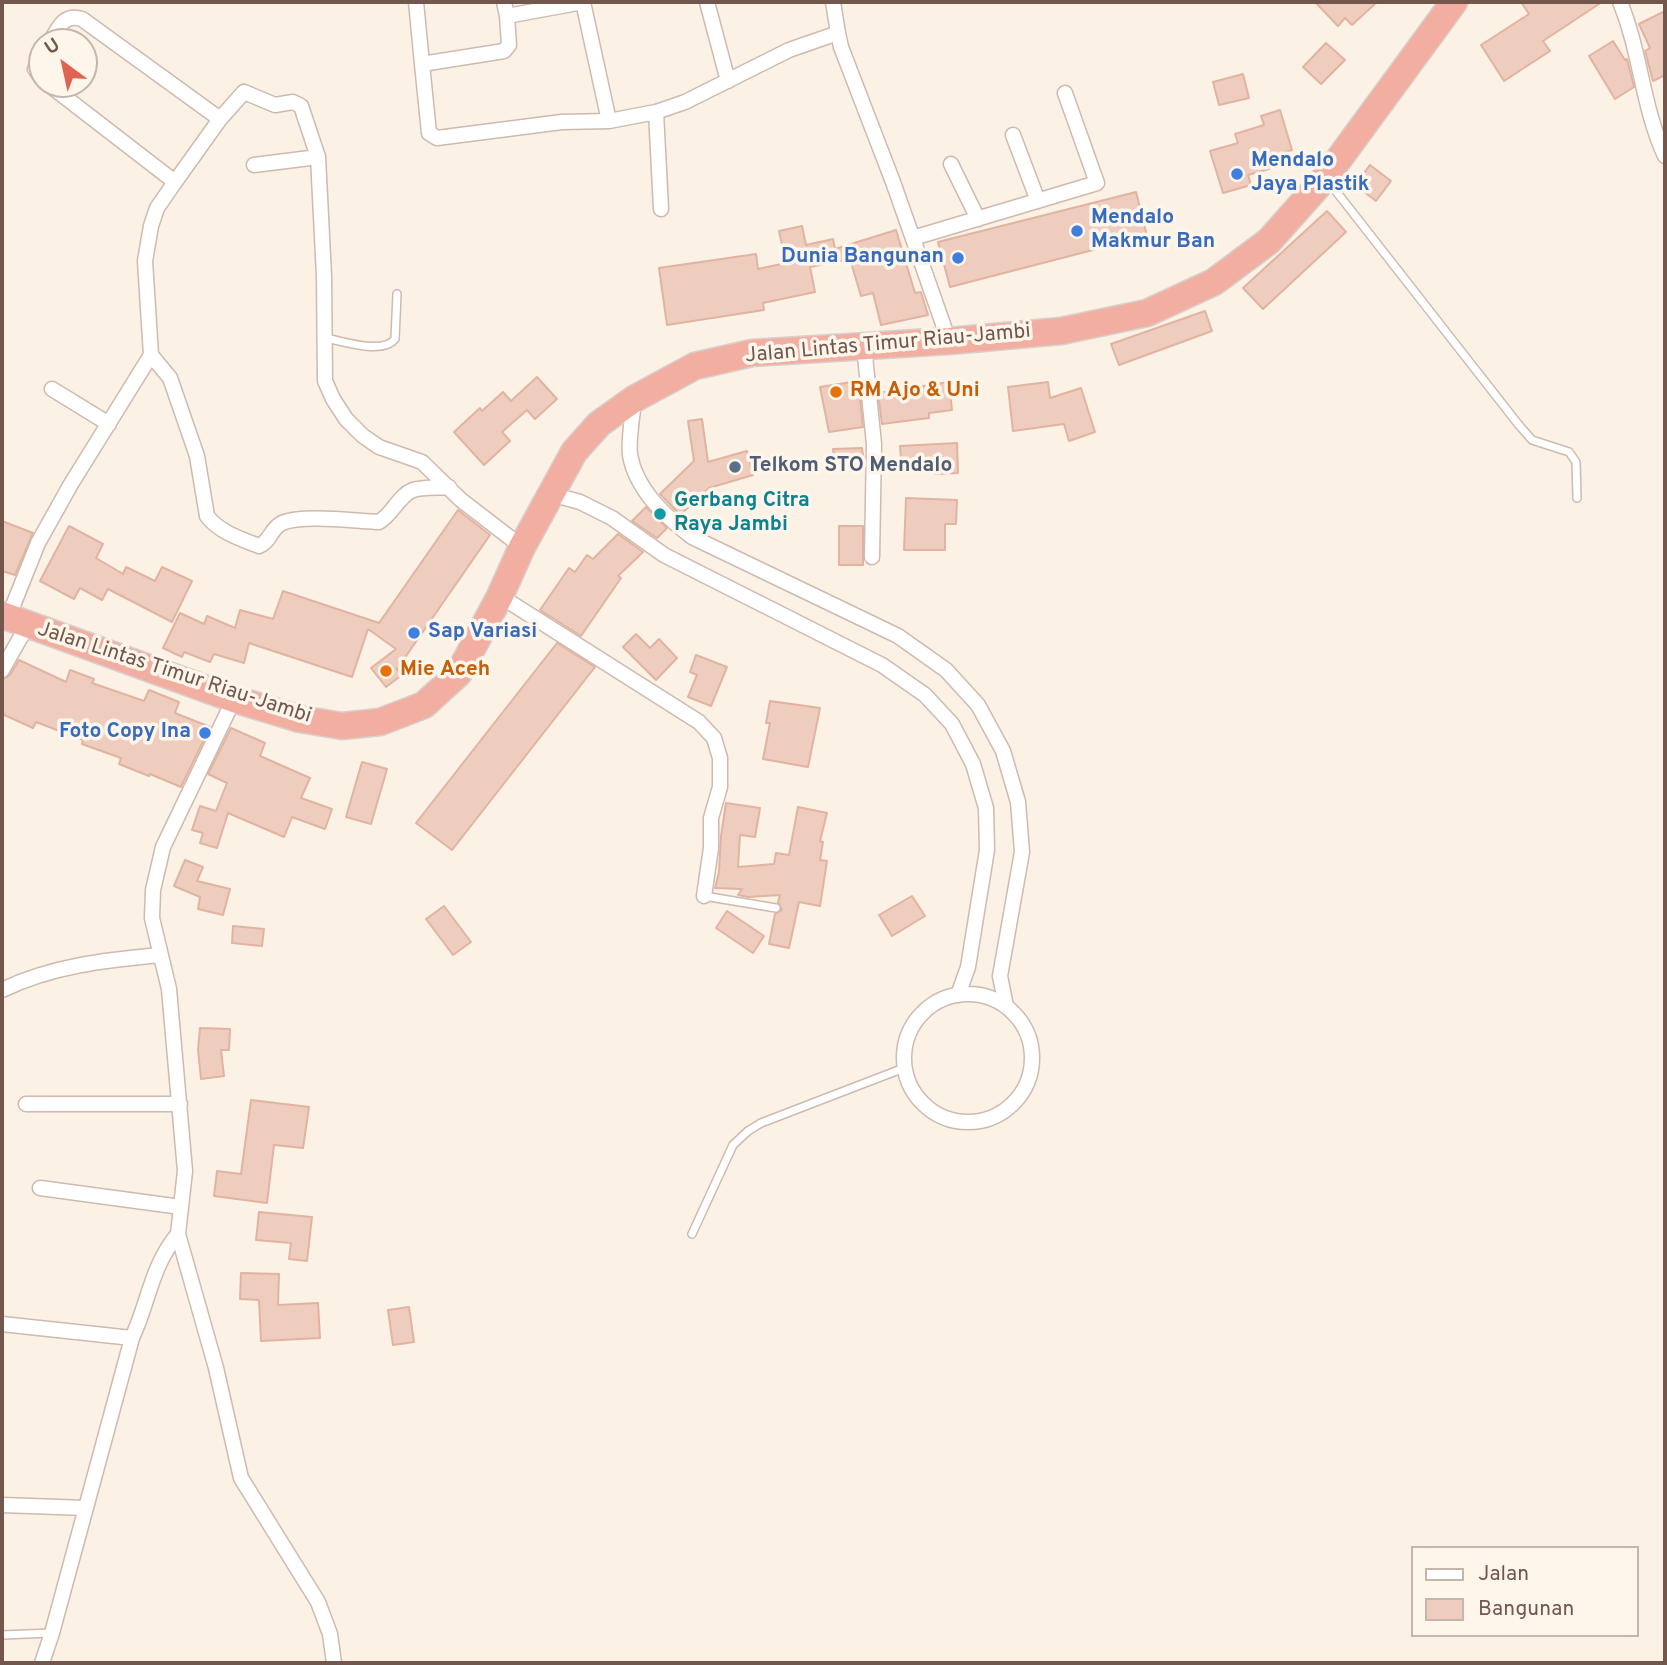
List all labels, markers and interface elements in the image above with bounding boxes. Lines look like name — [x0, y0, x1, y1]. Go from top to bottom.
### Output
north arrow — [28, 28, 98, 98]
text: U — [40, 33, 65, 61]
place label: Mendalo Jaya Plastik — [1251, 149, 1369, 199]
marker: Mendalo Jaya Plastik — [1229, 166, 1245, 182]
place label: Mendalo Makmur Ban — [1091, 206, 1215, 256]
marker: Mendalo Makmur Ban — [1069, 223, 1085, 239]
place label: Dunia Bangunan — [781, 245, 944, 271]
marker: Dunia Bangunan — [950, 250, 966, 266]
street label: Jalan Lintas Timur Riau-Jambi — [744, 320, 1032, 370]
place label: RM Ajo & Uni — [850, 379, 980, 405]
marker: RM Ajo & Uni — [828, 384, 844, 400]
place label: Telkom STO Mendalo — [749, 454, 952, 480]
marker: Telkom STO Mendalo — [727, 459, 743, 475]
place label: Gerbang Citra Raya Jambi — [674, 489, 810, 539]
marker: Gerbang Citra Raya Jambi — [652, 506, 668, 522]
street label: Jalan Lintas Timur Riau-Jambi — [34, 618, 314, 730]
place label: Sap Variasi — [428, 620, 537, 646]
marker: Sap Variasi — [406, 625, 422, 641]
place label: Mie Aceh — [400, 658, 490, 684]
marker: Mie Aceh — [378, 663, 394, 679]
place label: Foto Copy Ina — [59, 720, 191, 746]
marker: Foto Copy Ina — [197, 725, 213, 741]
legend — [1412, 1546, 1639, 1637]
text: Jalan — [1478, 1561, 1529, 1588]
text: Bangunan — [1478, 1596, 1574, 1623]

